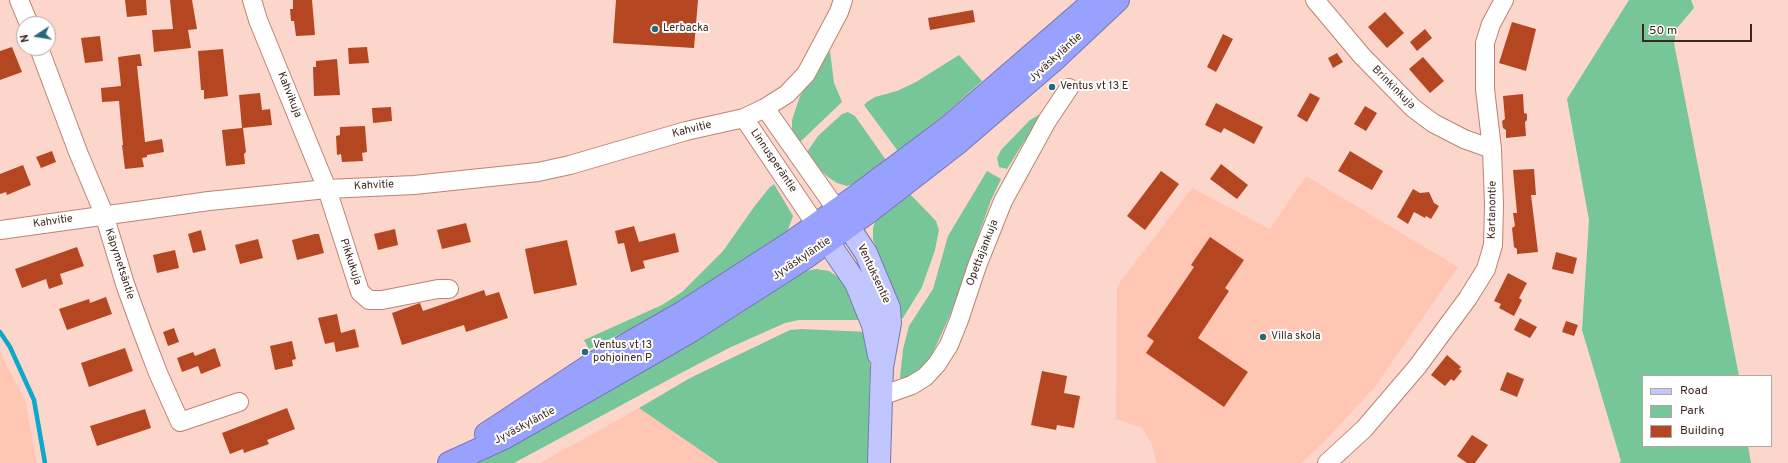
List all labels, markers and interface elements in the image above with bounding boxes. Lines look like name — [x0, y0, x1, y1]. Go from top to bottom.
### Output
north arrow — [16, 16, 56, 56]
scale bar — [1644, 16, 1754, 42]
place label: Lerbacka — [663, 22, 709, 36]
text: 50 m — [1649, 23, 1677, 39]
marker: Lerbacka — [650, 24, 660, 34]
street label: Jyväskyläntie — [1027, 31, 1085, 85]
text: N — [18, 33, 33, 44]
street label: Brinkinkuja — [1368, 63, 1418, 113]
street label: Kahvikuja — [274, 70, 304, 120]
place label: Ventus vt 13 E — [1060, 80, 1128, 94]
marker: Ventus vt 13 E — [1047, 82, 1057, 92]
street label: Kahvitie — [671, 119, 713, 141]
street label: Linnusperäntie — [747, 127, 799, 195]
street label: Kahvitie — [354, 178, 394, 194]
street label: Kartanontie — [1486, 181, 1500, 239]
street label: Kahvitie — [32, 213, 74, 231]
street label: Opettajankuja — [964, 218, 1002, 288]
street label: Käpymetsäntie — [101, 227, 137, 301]
street label: Jyväskyläntie — [770, 235, 834, 283]
street label: Pikkukuja — [336, 237, 364, 287]
street label: Ventuksentie — [854, 242, 892, 306]
place label: Villa skola — [1271, 330, 1321, 344]
marker: Villa skola — [1258, 332, 1268, 342]
place label: Ventus vt 13 pohjoinen P — [593, 339, 652, 365]
marker: Ventus vt 13 pohjoinen P — [580, 347, 590, 357]
legend — [1642, 375, 1772, 447]
text: Road — [1680, 383, 1708, 399]
text: Park — [1680, 403, 1705, 419]
street label: Jyväskyläntie — [492, 404, 558, 448]
text: Building — [1680, 423, 1724, 439]

